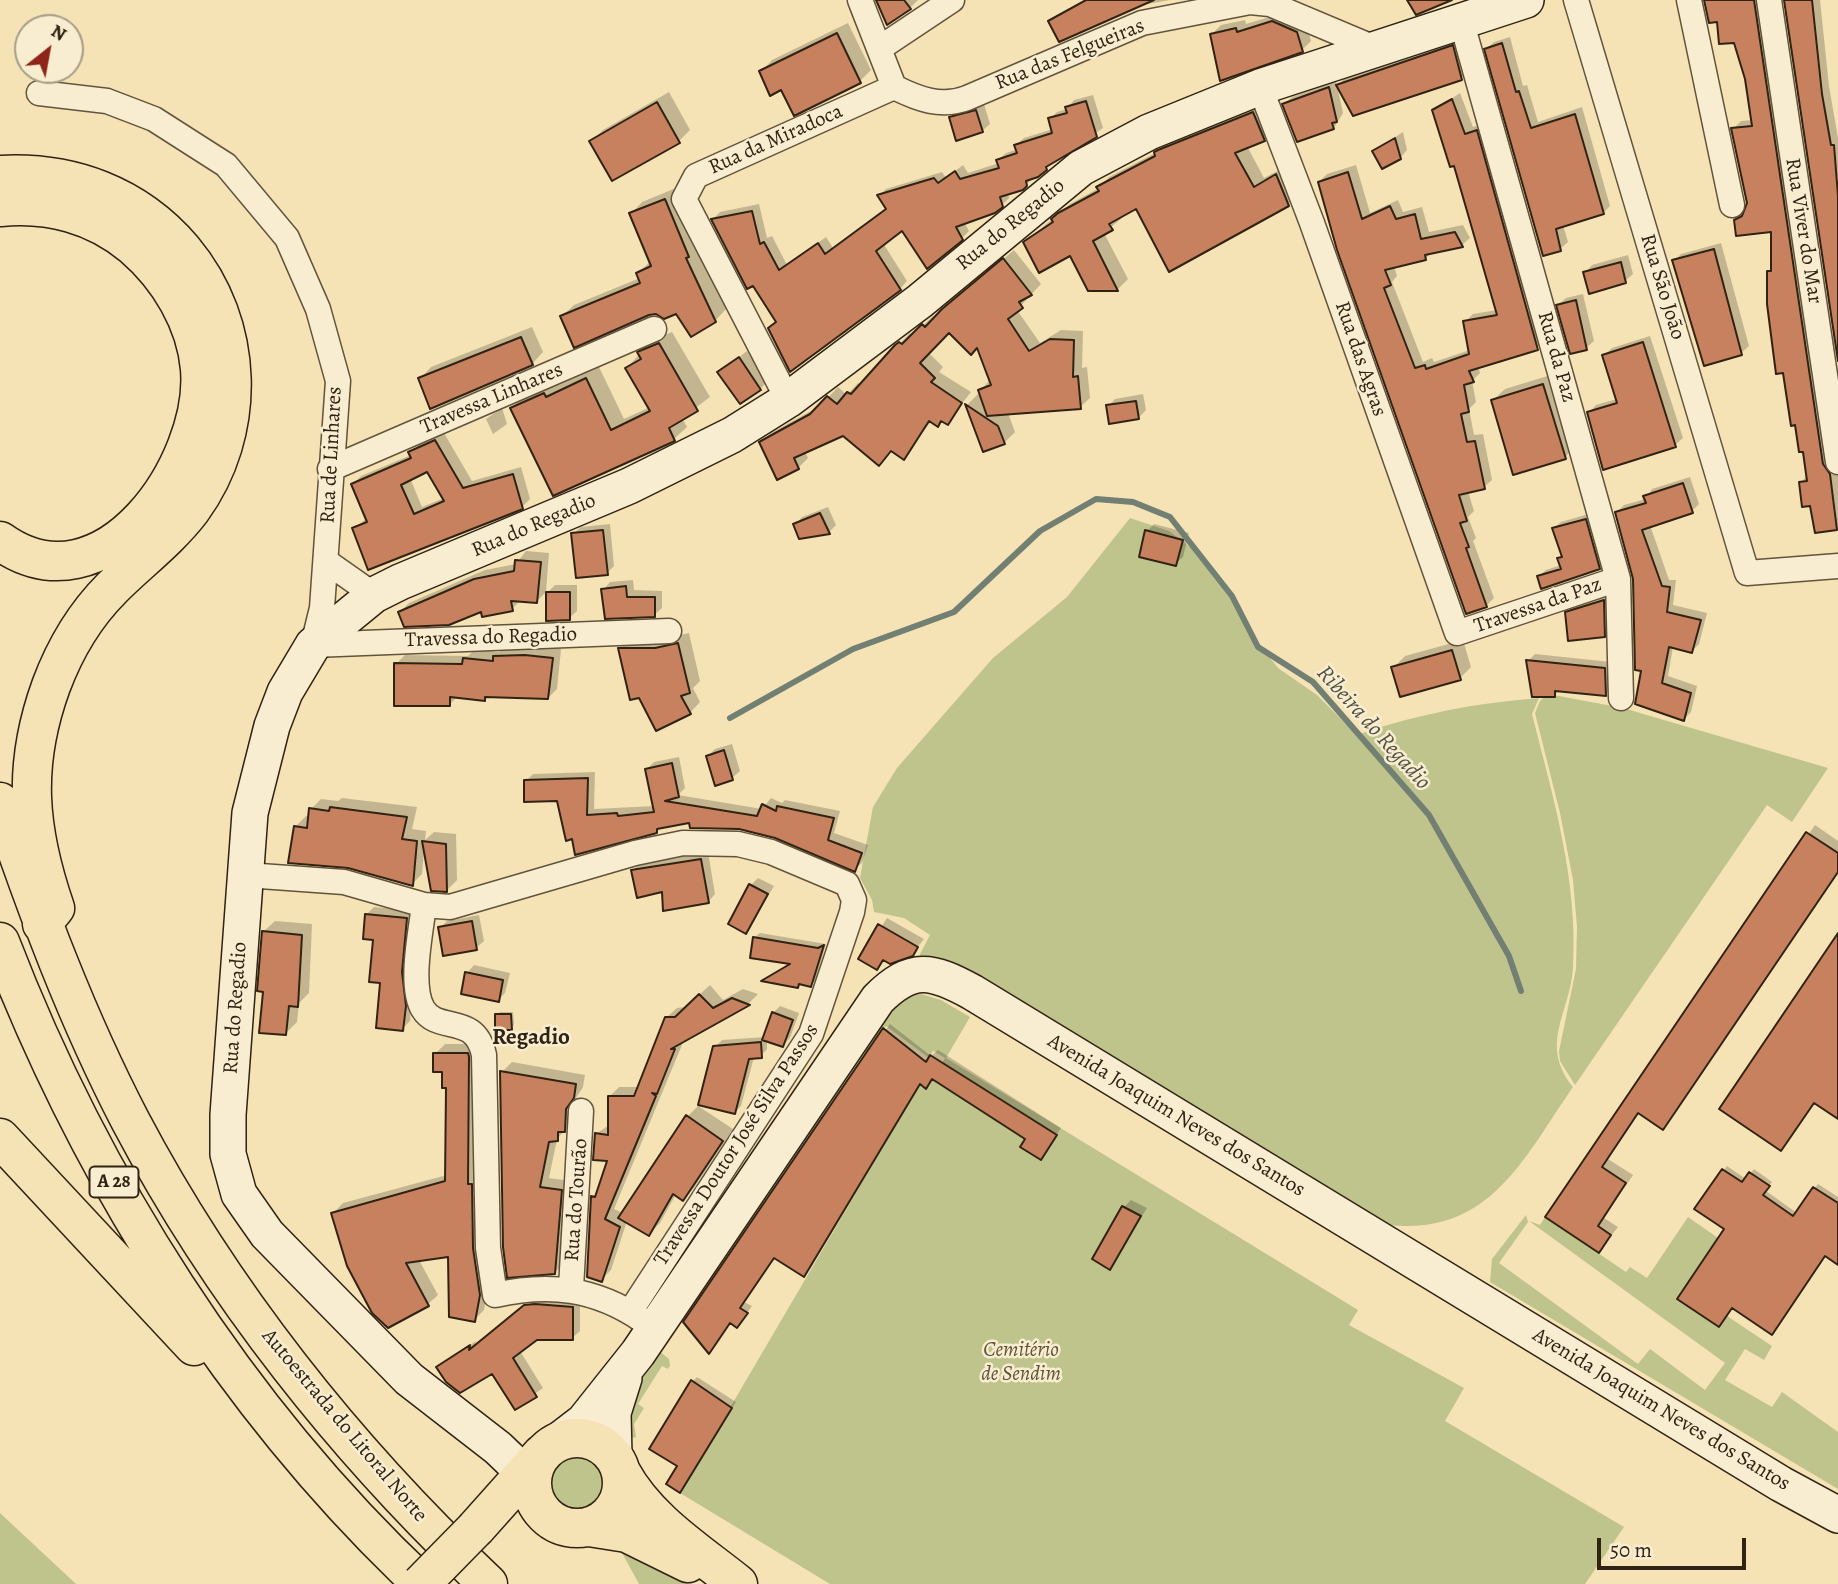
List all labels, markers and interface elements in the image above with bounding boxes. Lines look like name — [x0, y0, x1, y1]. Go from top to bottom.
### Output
north arrow — [14, 14, 84, 84]
street label: Rua das Felgueiras — [992, 14, 1148, 96]
text: N — [46, 18, 71, 47]
street label: Rua da Miradoca — [705, 99, 847, 181]
street label: Rua Viver do Mar — [1779, 156, 1827, 306]
street label: Rua do Regadio — [952, 174, 1070, 276]
street label: Rua São João — [1634, 231, 1690, 343]
street label: Rua das Agras — [1329, 298, 1391, 420]
street label: Rua da Paz — [1531, 309, 1581, 405]
street label: Travessa Linhares — [417, 358, 567, 440]
street label: Rua de Linhares — [316, 386, 348, 524]
street label: Rua do Regadio — [468, 489, 600, 563]
street label: Travessa da Paz — [1471, 572, 1605, 640]
street label: Travessa do Regadio — [404, 622, 578, 654]
water label: Ribeira do Regadio — [1310, 660, 1436, 796]
street label: Rua do Regadio — [219, 941, 253, 1075]
street label: Travessa Doutor José Silva Passos — [649, 1019, 825, 1271]
district label: Regadio — [492, 1024, 570, 1052]
street label: Avenida Joaquim Neves dos Santos — [1043, 1029, 1309, 1203]
street label: Rua do Tourão — [560, 1138, 594, 1262]
road number: A 28 — [90, 1166, 138, 1198]
street label: Avenida Joaquim Neves dos Santos — [1528, 1323, 1794, 1497]
street label: Autoestrada do Litoral Norte — [256, 1324, 432, 1528]
park label: Cemitério de Sendim — [981, 1338, 1061, 1388]
scale bar — [1600, 1524, 1749, 1568]
text: 50 m — [1610, 1536, 1652, 1564]

